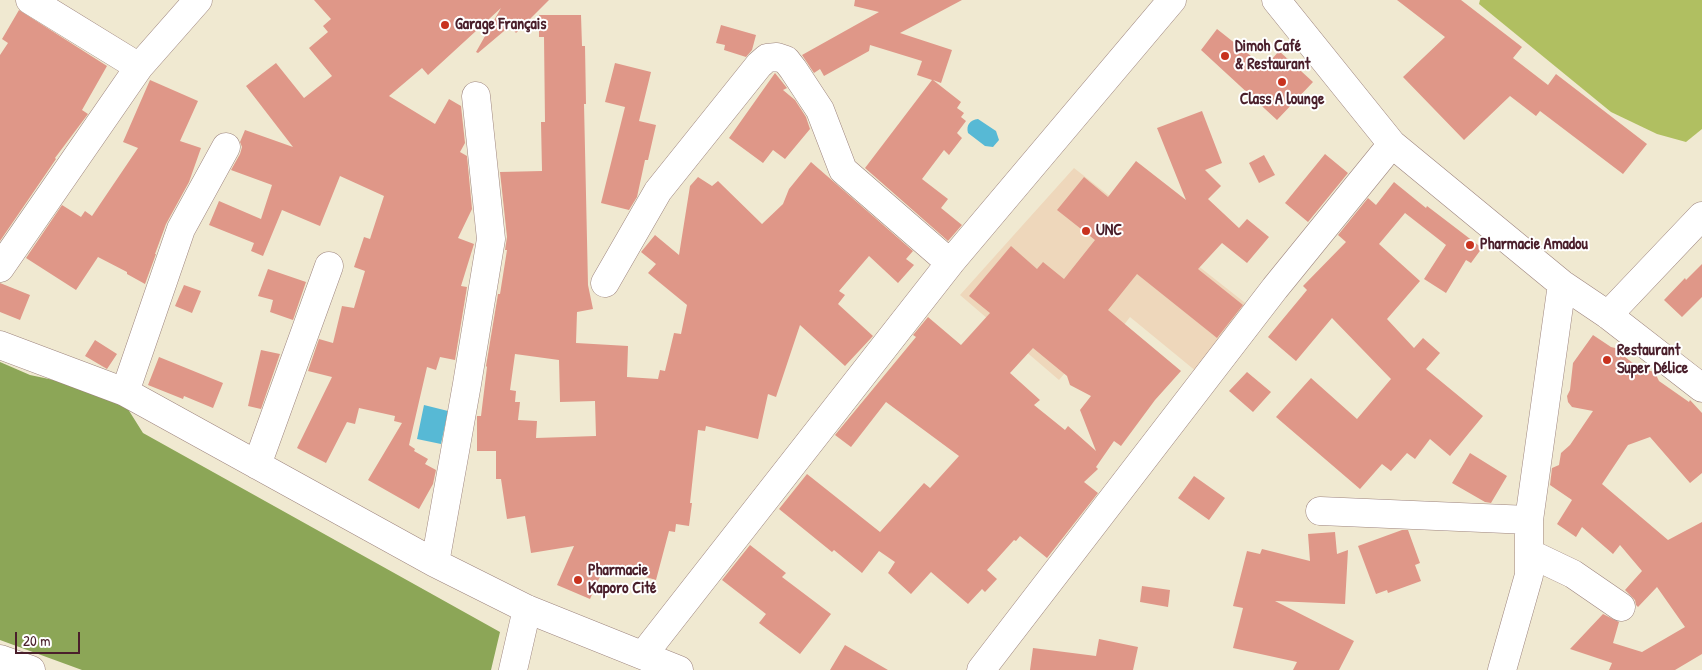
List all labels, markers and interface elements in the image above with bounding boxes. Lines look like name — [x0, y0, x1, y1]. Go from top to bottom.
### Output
place label: Garage Français — [455, 15, 546, 35]
marker: Garage Français — [439, 19, 451, 31]
place label: Dimoh Café & Restaurant — [1235, 37, 1310, 75]
marker: Dimoh Café & Restaurant — [1219, 50, 1231, 62]
marker: Class A lounge — [1276, 76, 1288, 88]
place label: Class A lounge — [1240, 90, 1324, 110]
place label: UNC — [1096, 221, 1122, 241]
marker: UNC — [1080, 225, 1092, 237]
place label: Pharmacie Amadou — [1480, 235, 1588, 255]
marker: Pharmacie Amadou — [1464, 239, 1476, 251]
place label: Restaurant Super Délice — [1617, 341, 1688, 379]
marker: Restaurant Super Délice — [1601, 354, 1613, 366]
place label: Pharmacie Kaporo Cité — [588, 561, 656, 599]
marker: Pharmacie Kaporo Cité — [572, 574, 584, 586]
scale bar — [18, 622, 82, 654]
text: 20 m — [23, 630, 50, 651]

